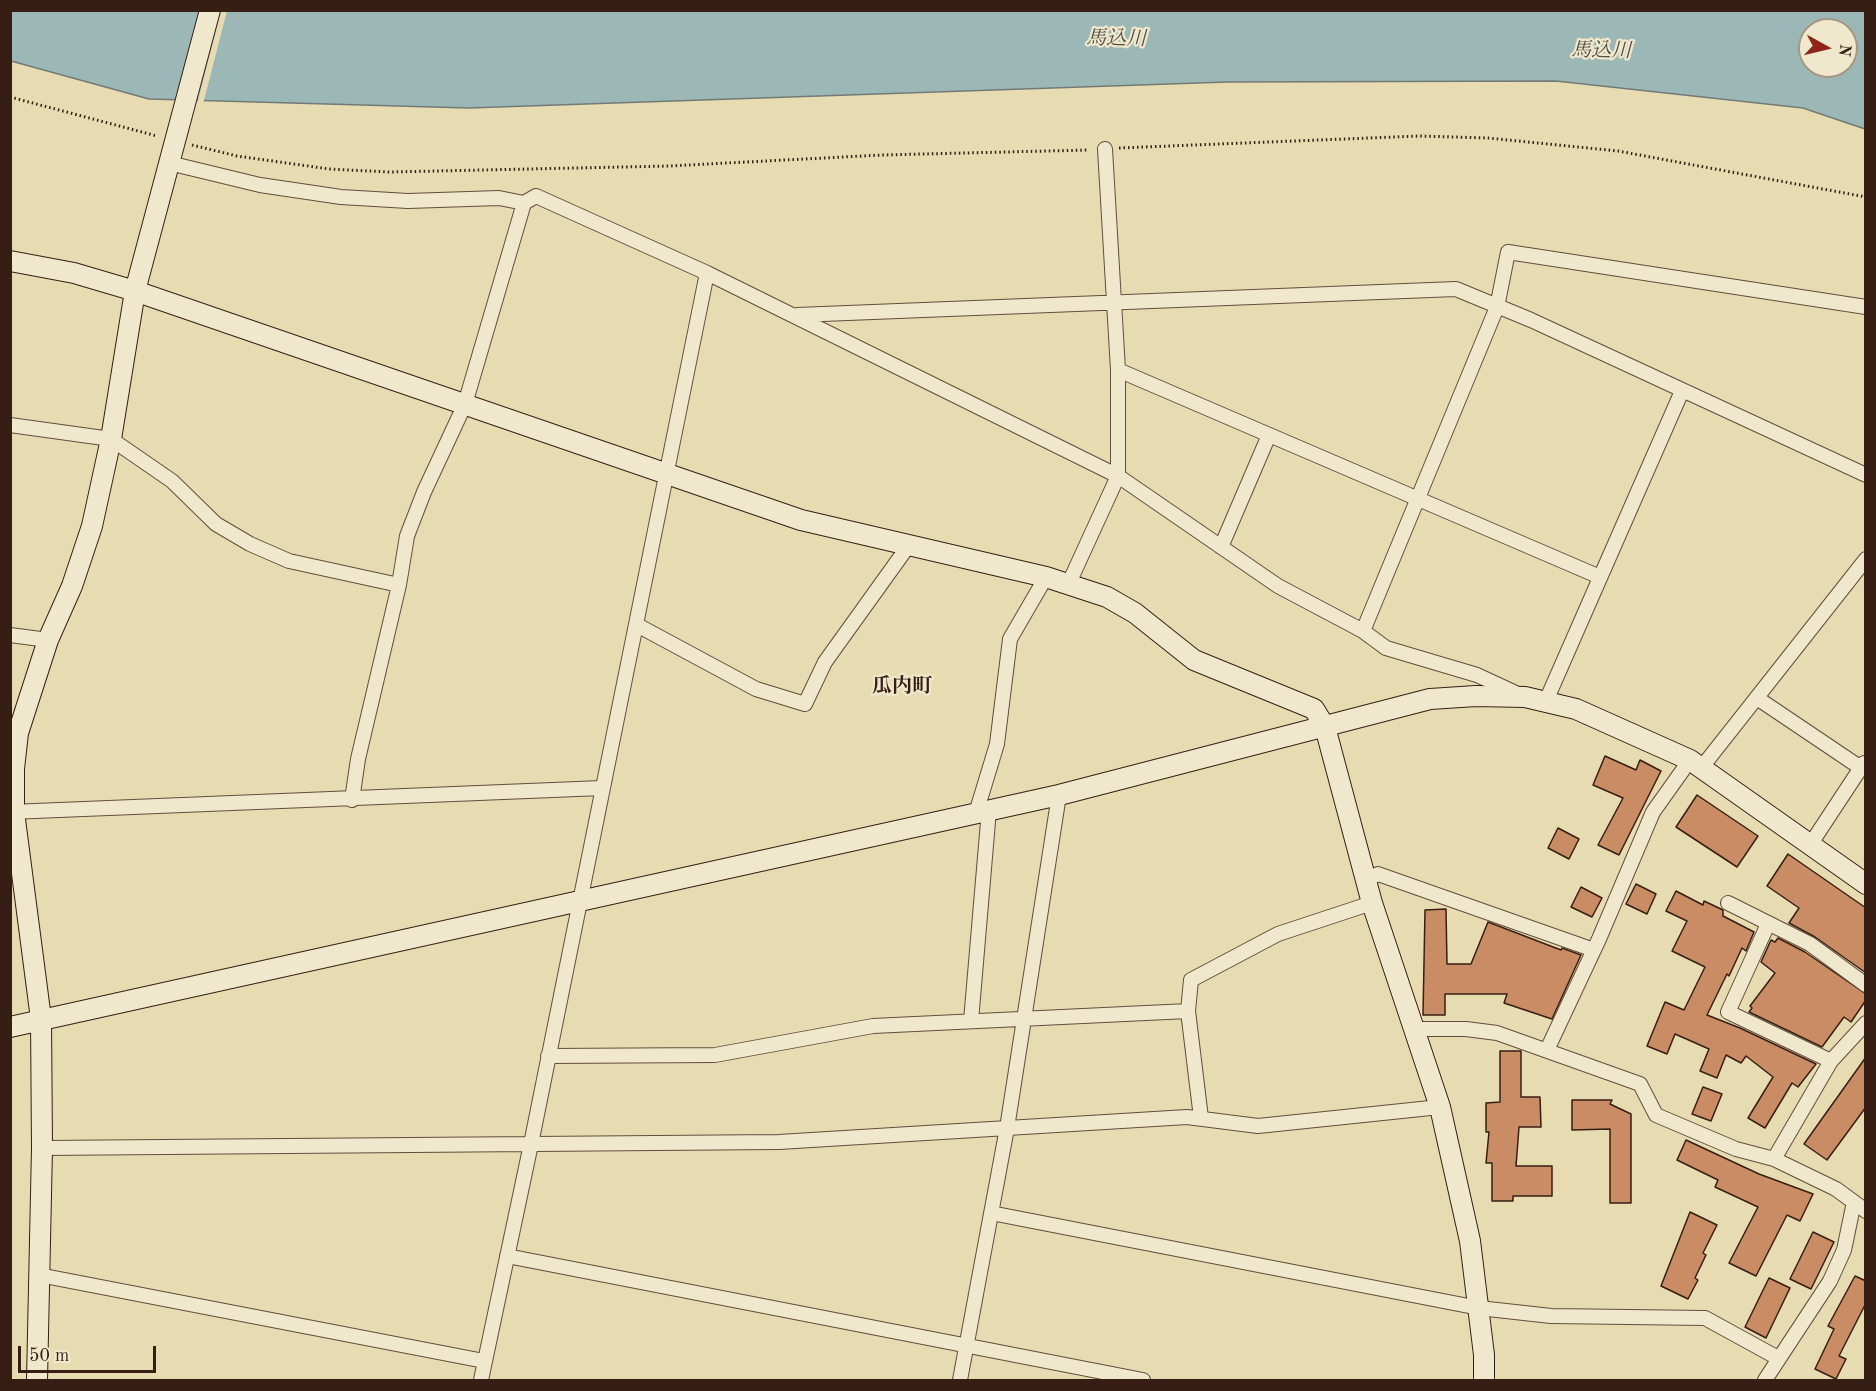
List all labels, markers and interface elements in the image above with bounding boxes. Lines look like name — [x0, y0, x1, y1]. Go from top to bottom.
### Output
north arrow — [1798, 18, 1858, 78]
water label: 馬込川 — [1086, 26, 1146, 52]
water label: 馬込川 — [1571, 38, 1631, 64]
text: N — [1835, 43, 1853, 57]
district label: 瓜内町 — [872, 675, 932, 699]
scale bar — [21, 1334, 159, 1372]
text: 50 m — [29, 1347, 69, 1365]

